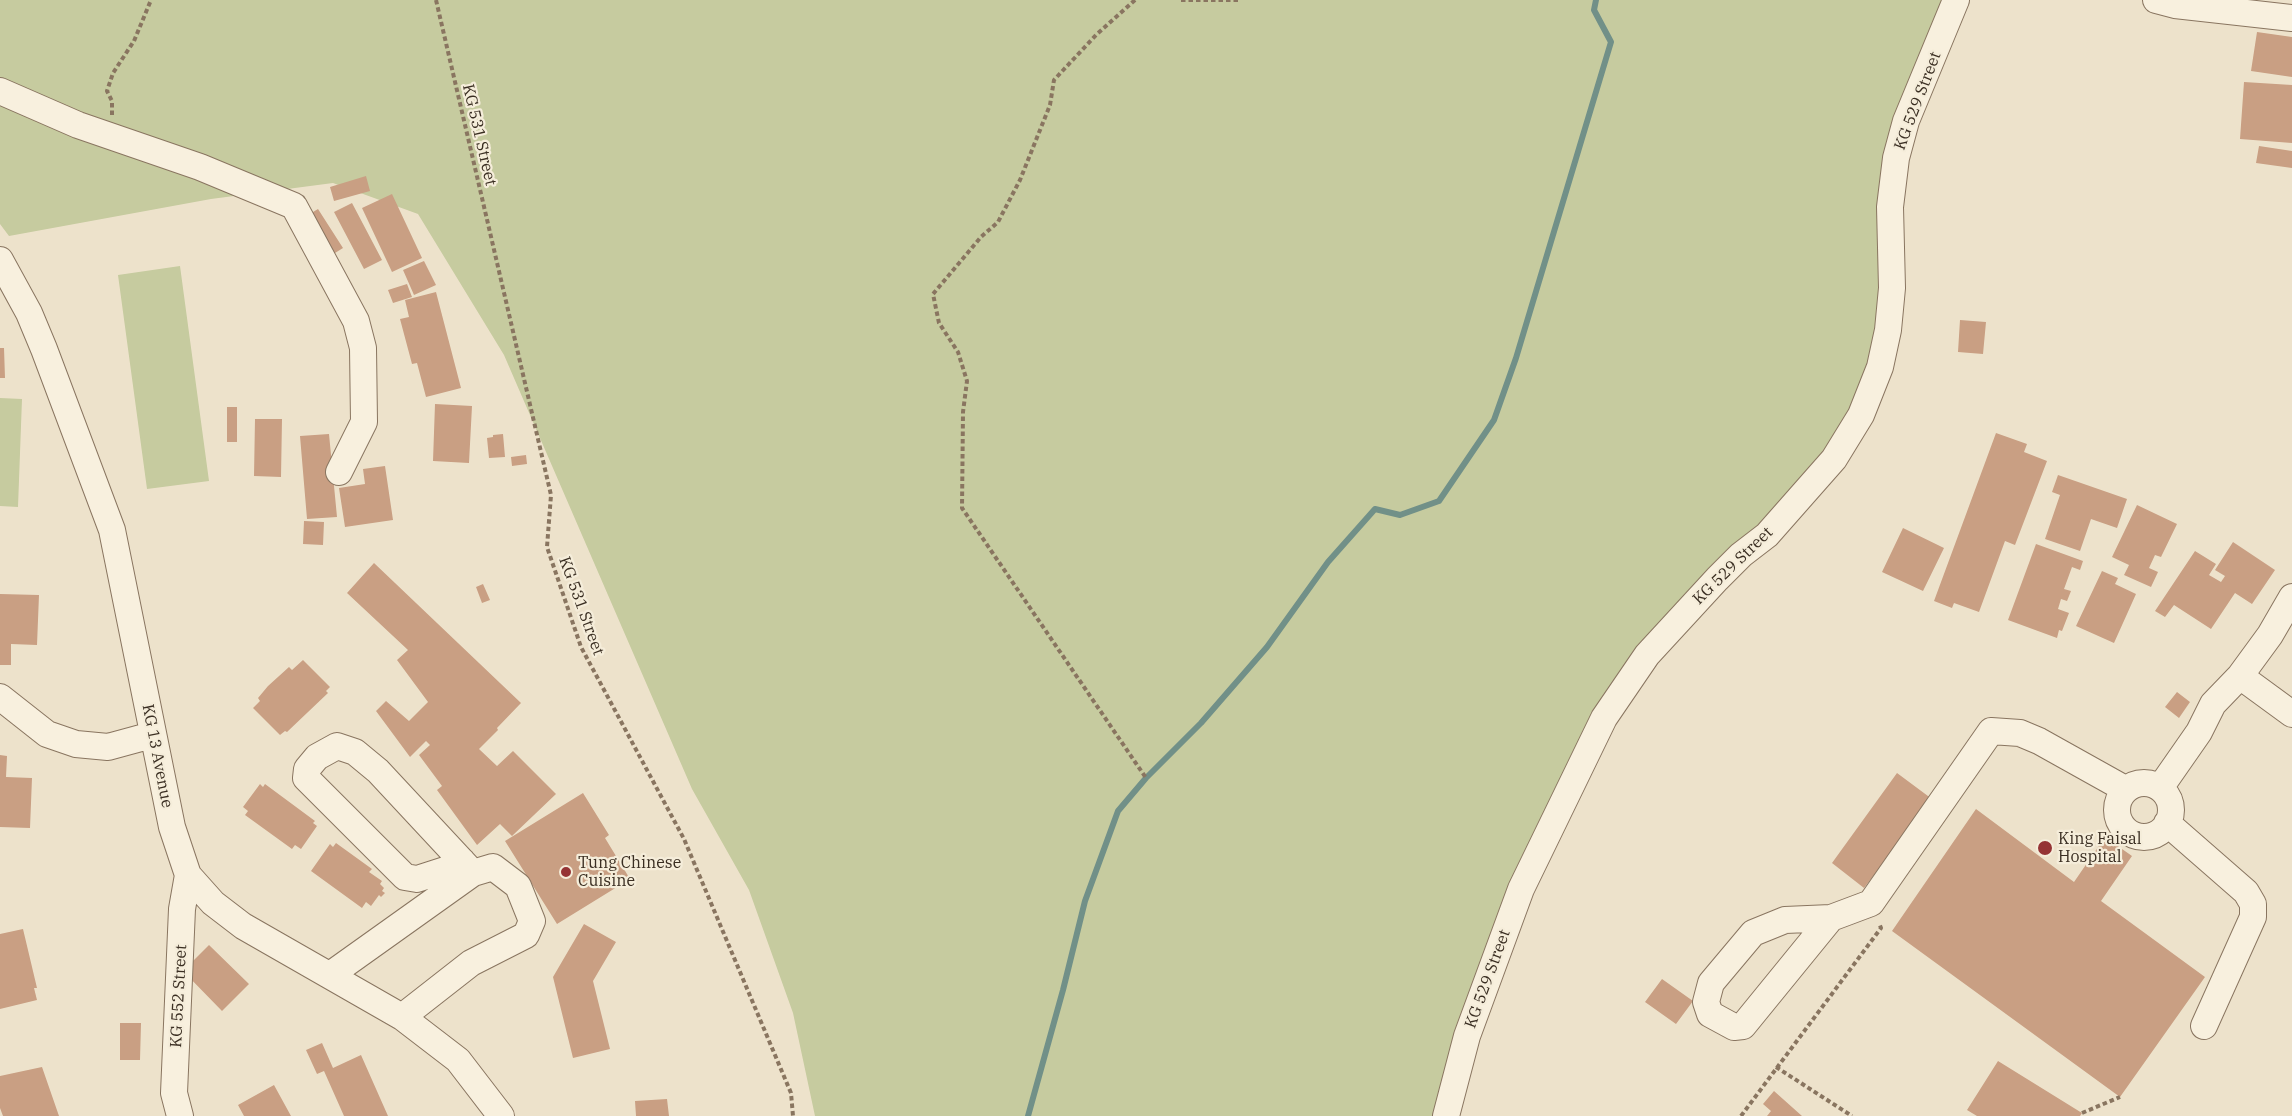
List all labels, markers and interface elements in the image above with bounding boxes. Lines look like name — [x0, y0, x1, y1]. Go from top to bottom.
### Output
street label: KG 529 Street — [1890, 49, 1946, 153]
street label: KG 531 Street — [458, 82, 500, 188]
street label: KG 529 Street — [1689, 523, 1777, 609]
street label: KG 531 Street — [554, 554, 608, 658]
street label: KG 13 Avenue — [138, 702, 176, 810]
place label: King Faisal Hospital — [2058, 829, 2141, 867]
marker: King Faisal Hospital — [2036, 839, 2054, 857]
place label: Tung Chinese Cuisine — [578, 853, 681, 891]
marker: Tung Chinese Cuisine — [559, 865, 573, 879]
street label: KG 529 Street — [1461, 927, 1515, 1031]
street label: KG 552 Street — [167, 944, 191, 1048]

